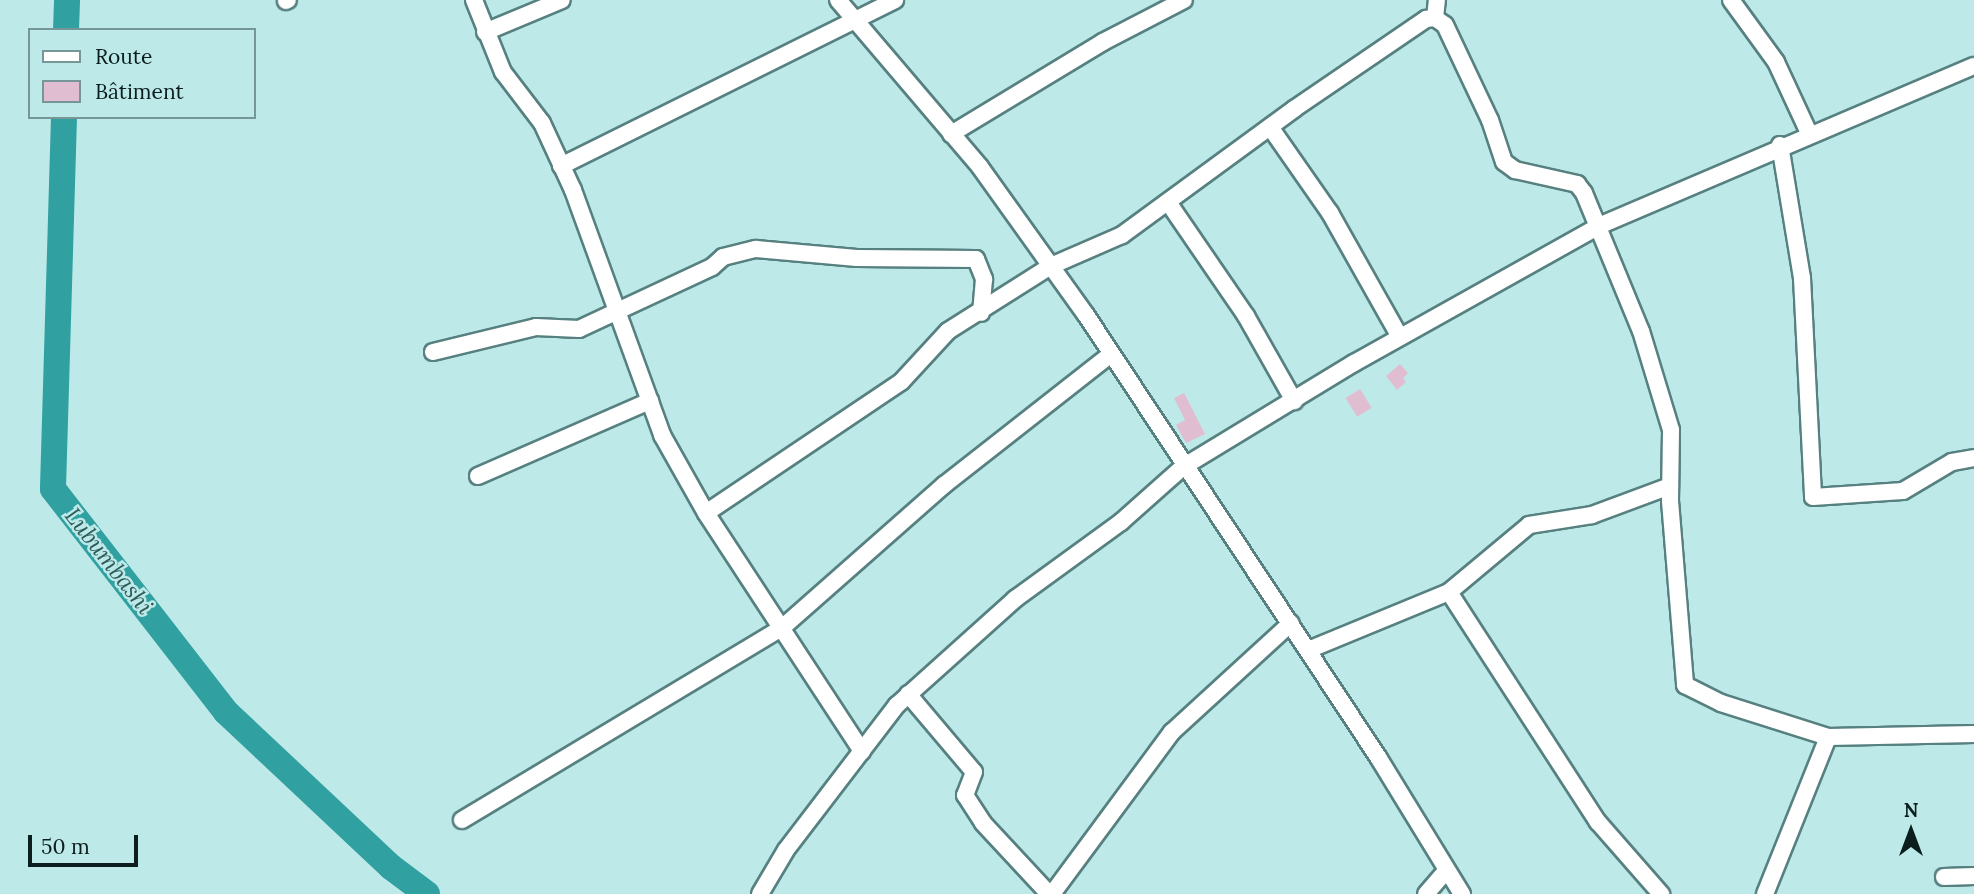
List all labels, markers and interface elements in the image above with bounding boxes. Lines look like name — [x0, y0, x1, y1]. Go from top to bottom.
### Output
legend — [28, 28, 256, 119]
text: Route — [95, 43, 152, 70]
text: Bâtiment — [95, 78, 184, 105]
water label: Lubumbashi — [59, 502, 159, 620]
north arrow — [1876, 796, 1946, 866]
text: N — [1904, 798, 1918, 822]
scale bar — [32, 820, 142, 864]
text: 50 m — [41, 833, 90, 860]

